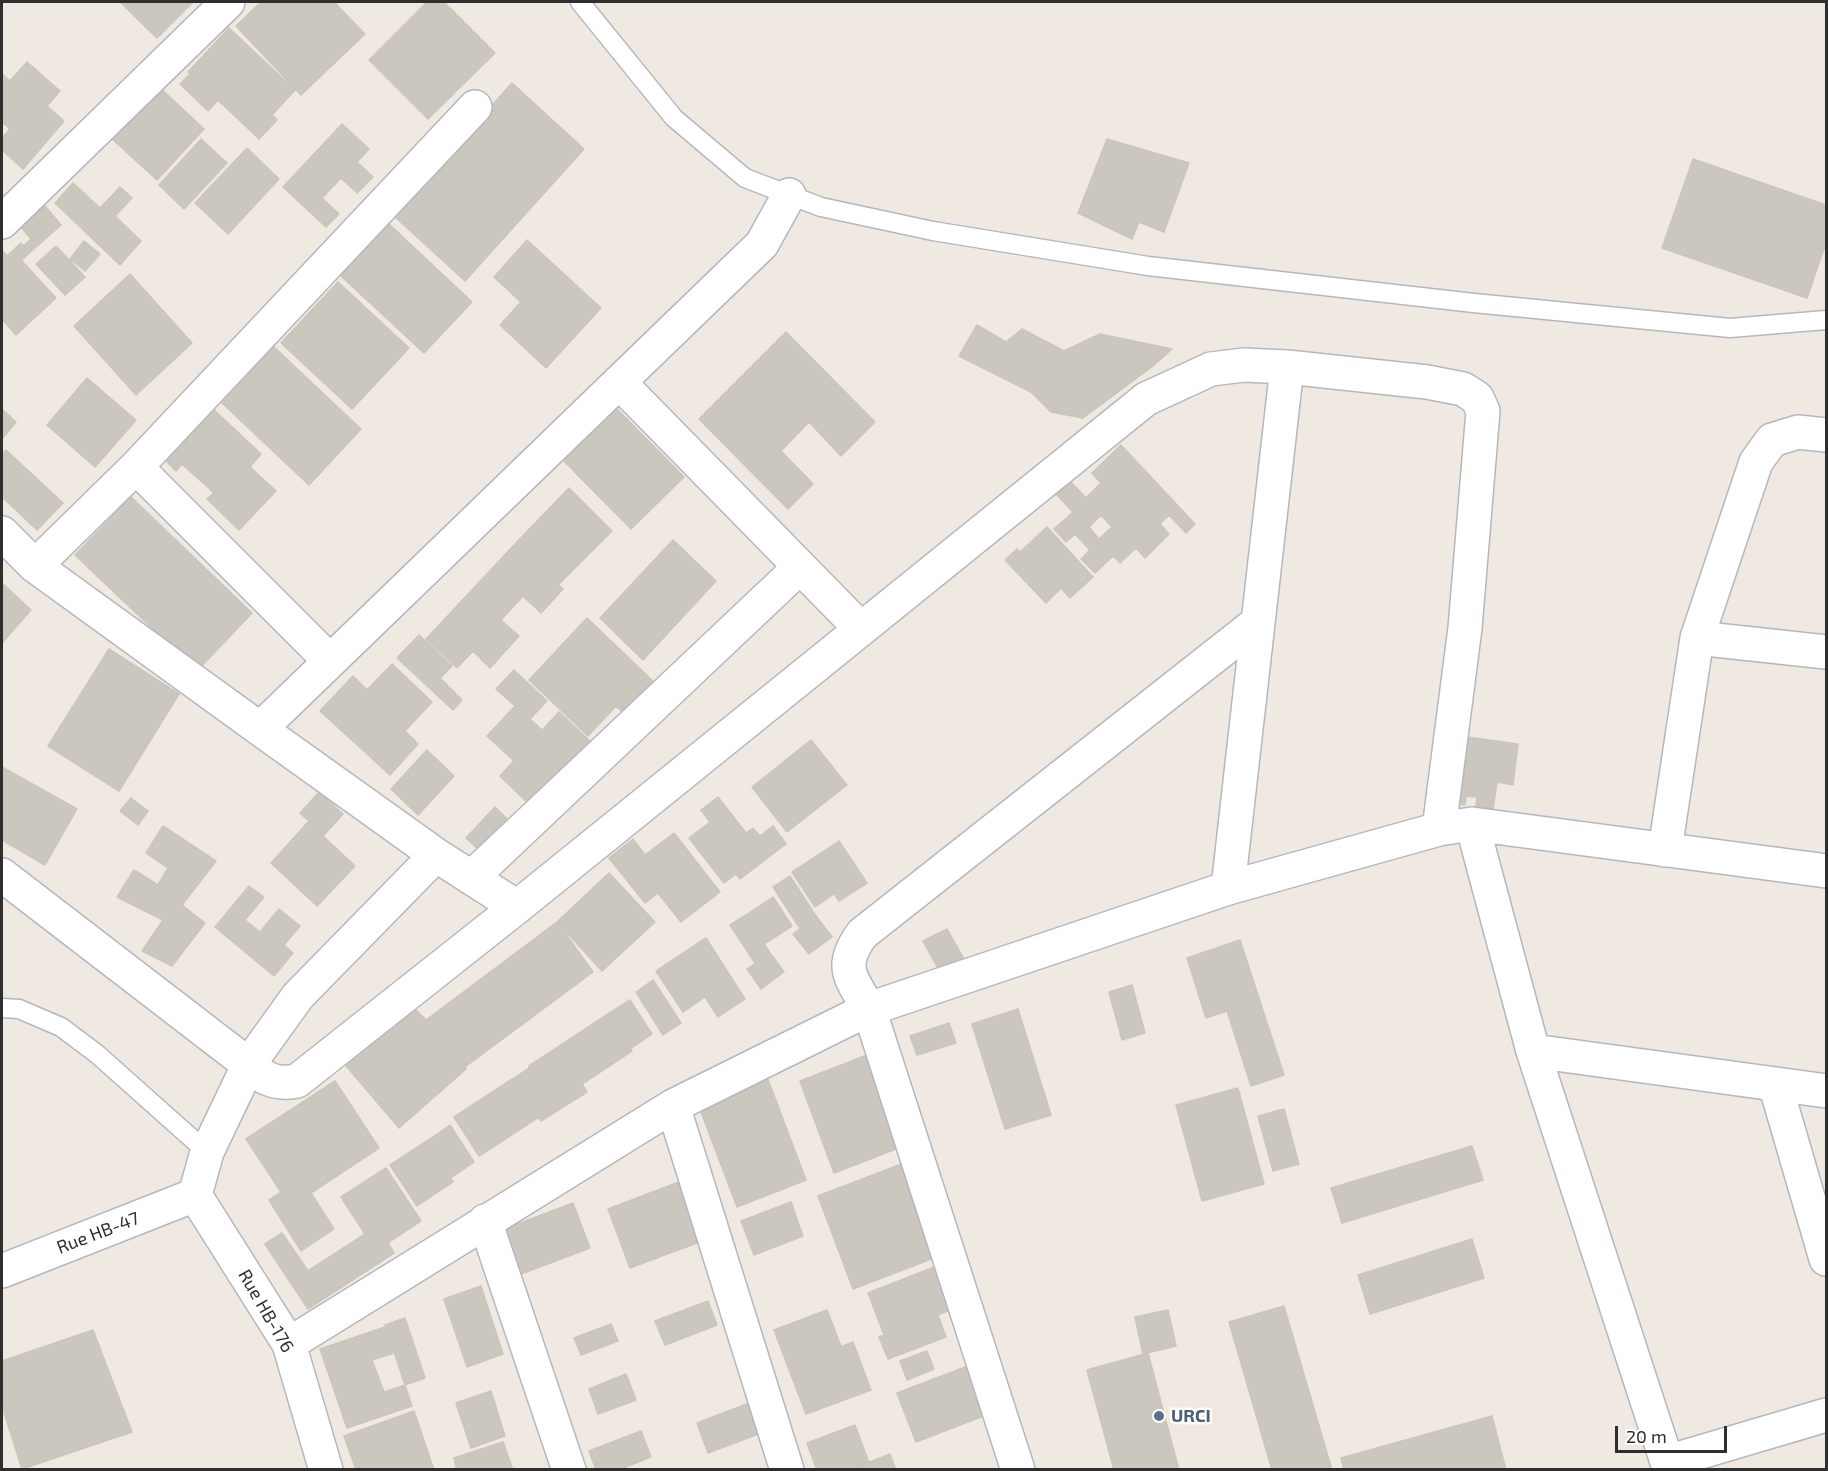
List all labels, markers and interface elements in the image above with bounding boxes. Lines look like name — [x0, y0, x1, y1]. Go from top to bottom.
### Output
street label: Rue HB-47 — [54, 1207, 142, 1259]
street label: Rue HB-176 — [234, 1266, 298, 1356]
place label: URCI — [1171, 1405, 1211, 1427]
marker: URCI — [1152, 1409, 1166, 1423]
scale bar — [1618, 1414, 1730, 1452]
text: 20 m — [1626, 1425, 1667, 1447]

